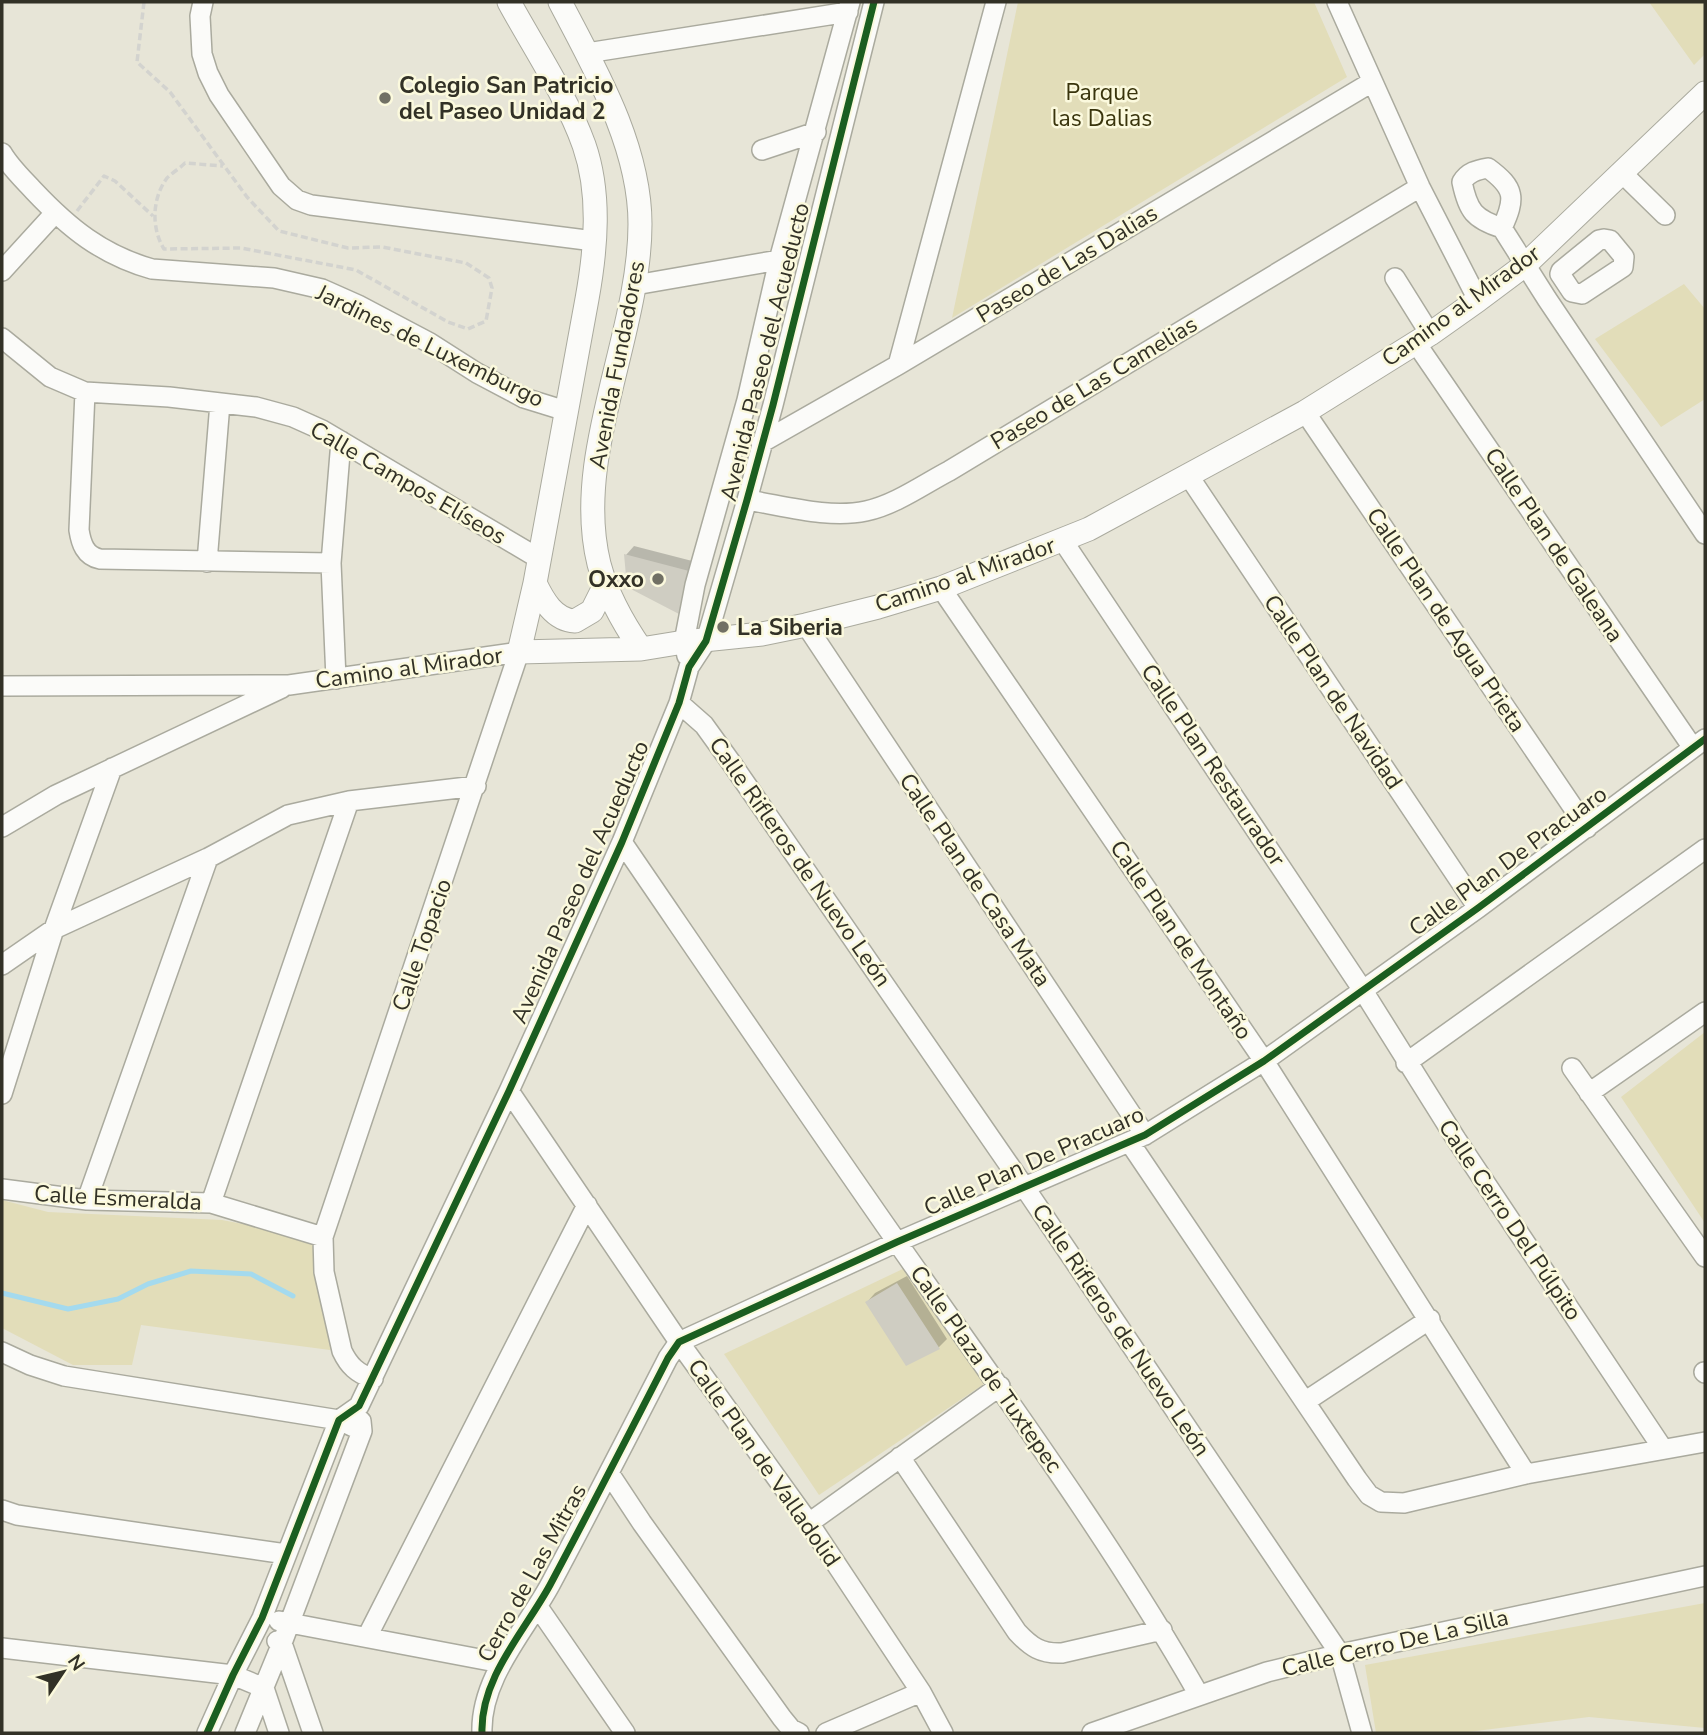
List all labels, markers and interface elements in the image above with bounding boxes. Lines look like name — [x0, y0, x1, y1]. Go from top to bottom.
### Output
place label: Colegio San Patricio del Paseo Unidad 2 — [399, 70, 613, 127]
park label: Parque las Dalias — [1052, 77, 1152, 134]
marker: Colegio San Patricio del Paseo Unidad 2 — [377, 90, 393, 106]
street label: Paseo de Las Dalias — [971, 198, 1163, 330]
street label: Avenida Paseo del Acueducto — [713, 199, 817, 505]
street label: Camino al Mirador — [1376, 238, 1547, 374]
street label: Avenida Fundadores — [582, 258, 652, 472]
street label: Jardines de Luxemburgo — [310, 277, 549, 415]
street label: Paseo de Las Camelias — [985, 309, 1203, 457]
street label: Calle Campos Elíseos — [304, 414, 512, 552]
street label: Calle Plan de Galeana — [1477, 442, 1631, 648]
street label: Calle Plan de Agua Prieta — [1359, 502, 1533, 738]
street label: Camino al Mirador — [871, 529, 1060, 620]
place label: Oxxo — [588, 564, 644, 595]
marker: Oxxo — [650, 571, 666, 587]
street label: Calle Plan de Navidad — [1256, 589, 1410, 795]
place label: La Siberia — [737, 612, 843, 643]
marker: La Siberia — [715, 619, 731, 635]
street label: Camino al Mirador — [313, 639, 505, 696]
street label: Calle Plan Restaurador — [1134, 658, 1293, 873]
street label: Calle Rifleros de Nuevo León — [702, 731, 898, 993]
street label: Avenida Paseo del Acueducto — [503, 736, 657, 1028]
street label: Calle Plan de Casa Mata — [892, 767, 1058, 993]
street label: Calle Plan De Pracuaro — [1403, 779, 1613, 943]
street label: Calle Plan de Montaño — [1103, 834, 1259, 1046]
street label: Calle Topacio — [385, 875, 459, 1015]
street label: Calle Plan De Pracuaro — [919, 1098, 1149, 1224]
street label: Calle Cerro Del Púlpito — [1431, 1113, 1589, 1327]
street label: Calle Esmeralda — [33, 1178, 203, 1218]
street label: Calle Rifleros de Nuevo León — [1025, 1198, 1217, 1462]
street label: Calle Plaza de Tuxtepec — [903, 1259, 1070, 1479]
street label: Calle Plan de Valladolid — [680, 1353, 848, 1573]
street label: Cerro de Las Mitras — [470, 1478, 594, 1668]
street label: Calle Cerro De La Silla — [1279, 1602, 1511, 1684]
north arrow — [28, 1637, 98, 1707]
text: N — [61, 1650, 91, 1676]

